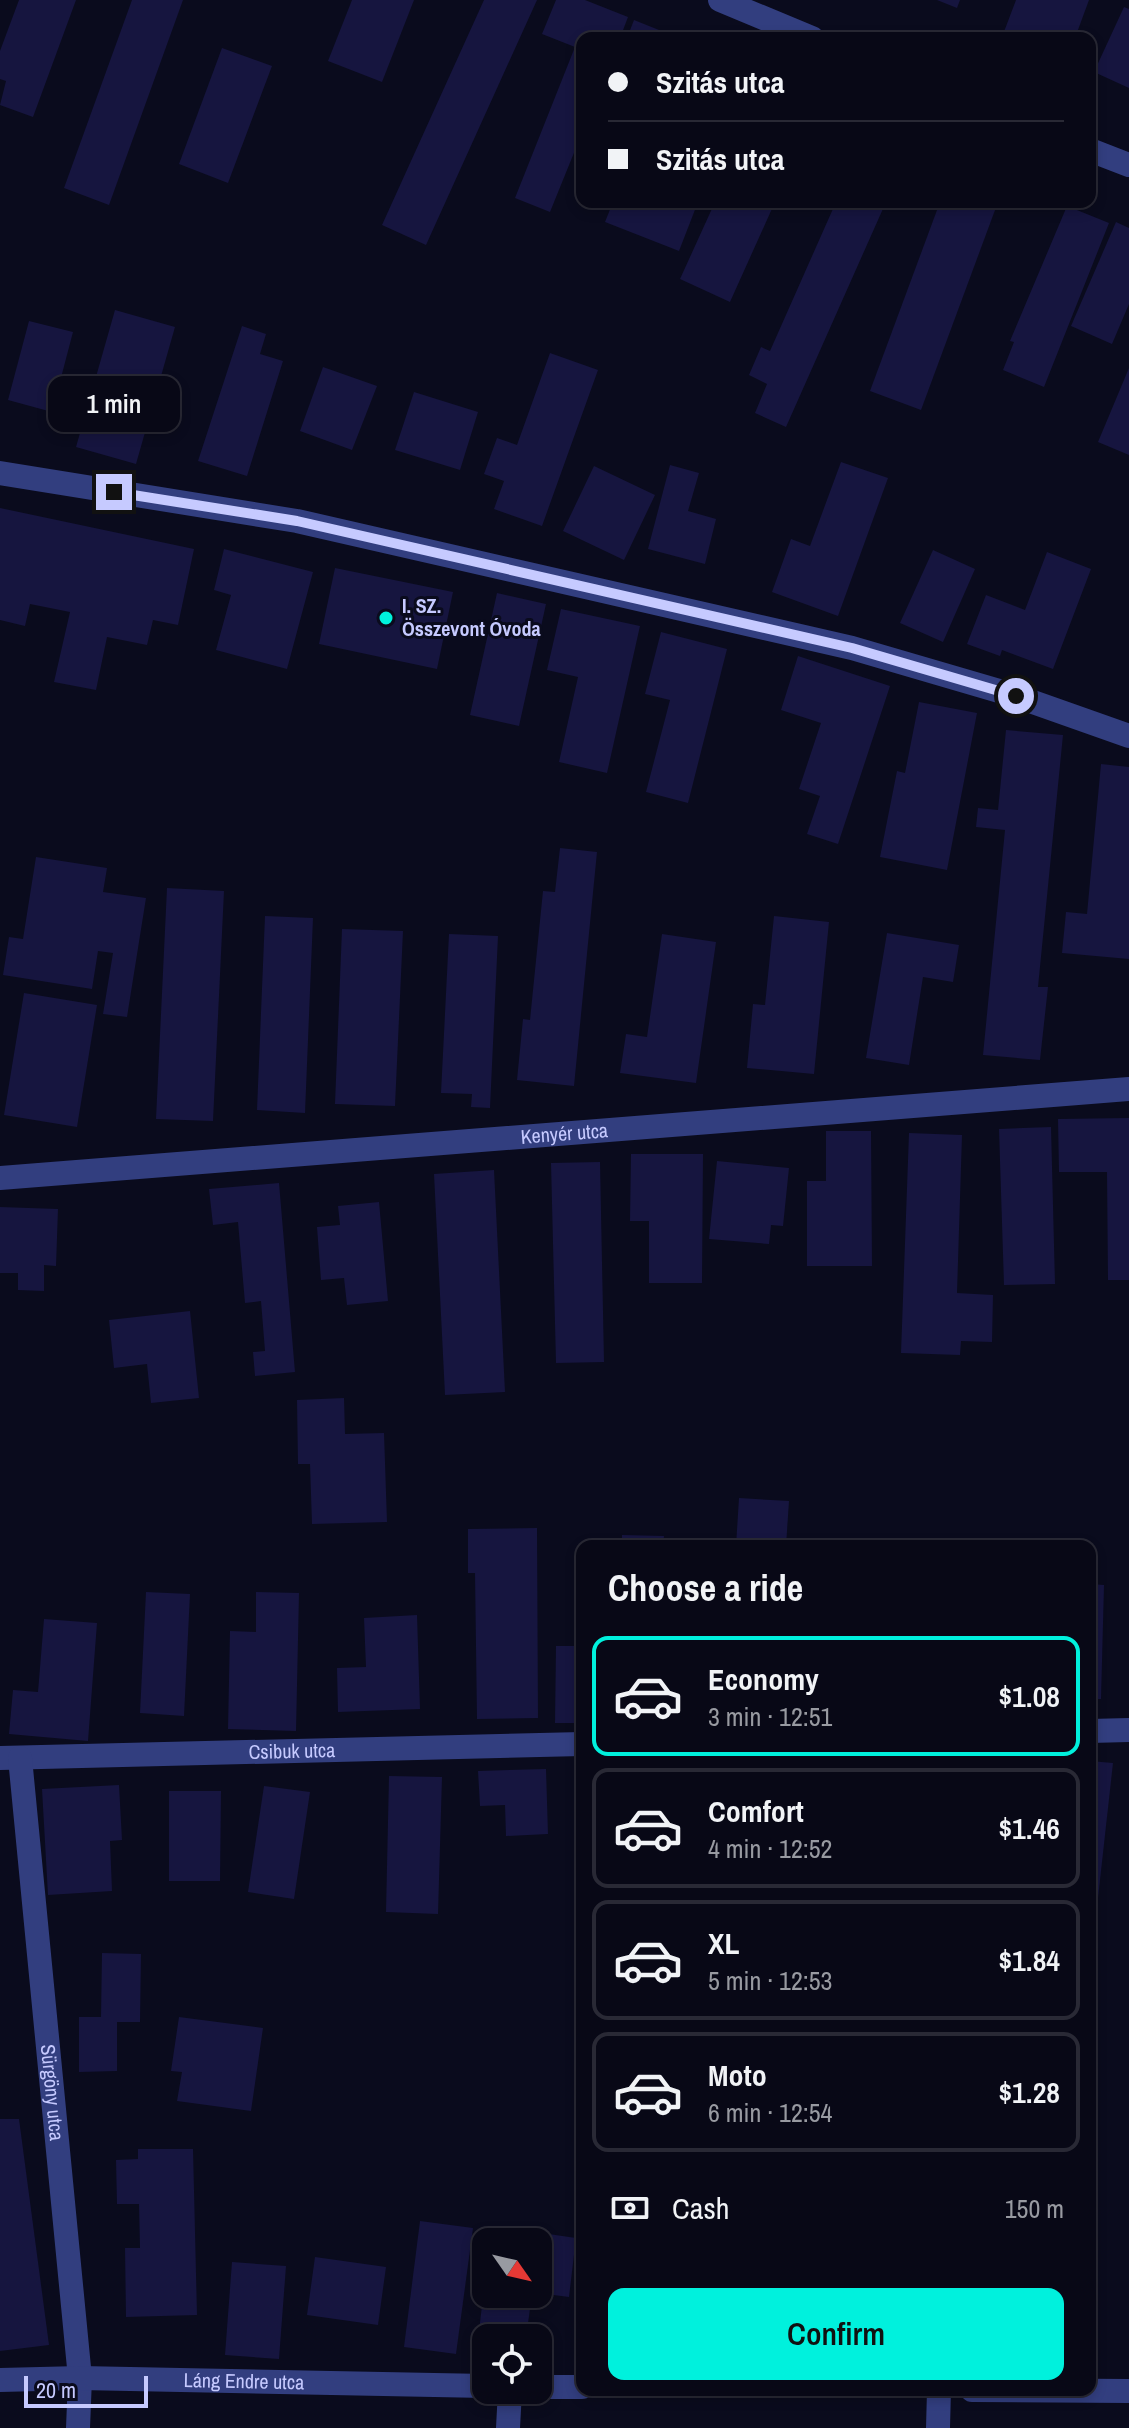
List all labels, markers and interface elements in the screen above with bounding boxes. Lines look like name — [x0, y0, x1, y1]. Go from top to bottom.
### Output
text: Szitás utca — [656, 62, 785, 102]
text: Szitás utca — [656, 139, 785, 179]
callout: 1 min — [48, 376, 180, 432]
text: 1 min — [87, 386, 141, 421]
route end — [96, 474, 132, 510]
place label: I. SZ. Összevont Óvoda — [402, 592, 541, 642]
marker: I. SZ. Összevont Óvoda — [377, 609, 395, 627]
route start — [998, 678, 1034, 714]
street label: Kenyér utca — [519, 1116, 609, 1150]
text: Choose a ride — [608, 1564, 803, 1612]
text: Economy — [708, 1659, 819, 1699]
icon: car — [612, 1660, 684, 1732]
text: $1.08 — [998, 1676, 1060, 1716]
text: 3 min · 12:51 — [708, 1699, 832, 1734]
street label: Csibuk utca — [248, 1736, 336, 1765]
text: Comfort — [708, 1791, 804, 1831]
icon: car — [612, 1792, 684, 1864]
text: $1.46 — [998, 1808, 1060, 1848]
text: 4 min · 12:52 — [708, 1831, 832, 1866]
text: XL — [708, 1923, 739, 1963]
icon: car — [612, 1924, 684, 1996]
text: $1.84 — [998, 1940, 1060, 1980]
text: 5 min · 12:53 — [708, 1963, 832, 1998]
street label: Sürgöny utca — [35, 2043, 71, 2142]
text: Moto — [708, 2055, 767, 2095]
icon: car — [612, 2056, 684, 2128]
text: $1.28 — [998, 2072, 1060, 2112]
text: 6 min · 12:54 — [708, 2095, 832, 2130]
icon: cash — [608, 2186, 652, 2230]
text: Cash — [672, 2188, 729, 2228]
text: 150 m — [1005, 2191, 1064, 2226]
north arrow — [472, 2228, 552, 2308]
map controls — [472, 2228, 552, 2404]
button: Confirm — [608, 2288, 1064, 2380]
button: locate — [472, 2324, 552, 2404]
street label: Láng Endre utca — [183, 2366, 304, 2395]
scale bar — [24, 2372, 148, 2408]
text: 20 m — [36, 2375, 76, 2405]

